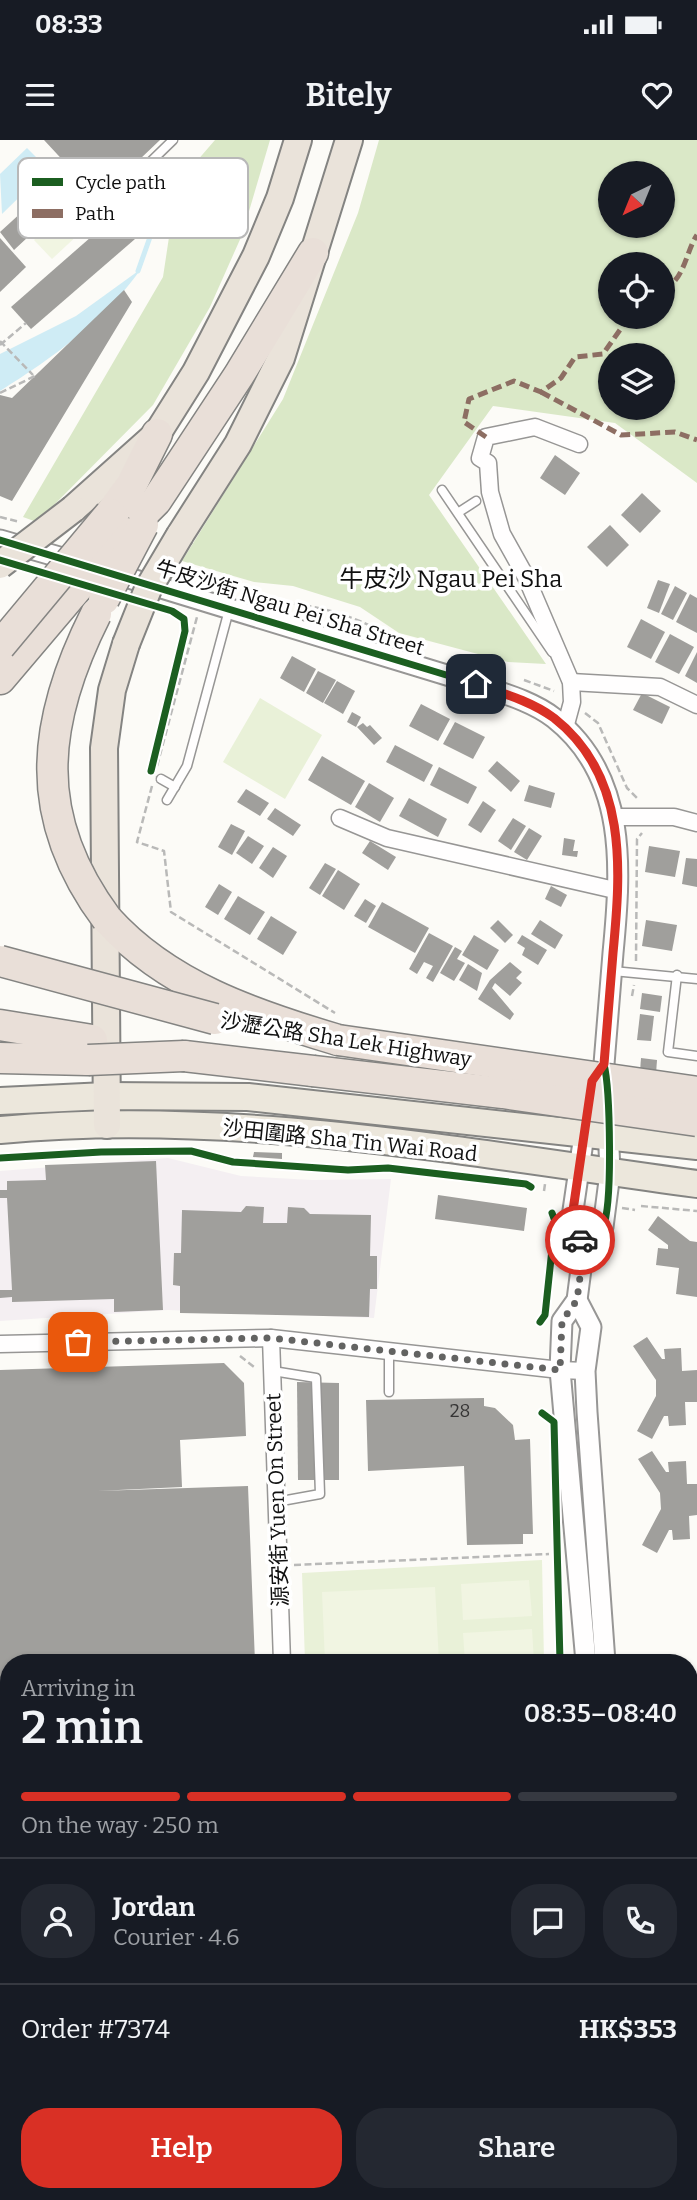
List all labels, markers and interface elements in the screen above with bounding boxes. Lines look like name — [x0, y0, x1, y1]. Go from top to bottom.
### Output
text: 08:33 — [35, 9, 103, 40]
icon: menu — [21, 76, 59, 114]
text: Bitely — [305, 76, 392, 114]
icon: heart — [638, 76, 676, 114]
legend — [18, 158, 248, 238]
north arrow — [598, 161, 676, 238]
map controls — [598, 161, 675, 420]
text: Cycle path — [75, 171, 166, 194]
text: Path — [75, 202, 115, 225]
button: locate — [598, 252, 675, 329]
button: layers — [598, 343, 675, 420]
street label: 牛皮沙街 Ngau Pei Sha Street — [153, 555, 428, 661]
district label: 牛皮沙 Ngau Pei Sha — [340, 565, 562, 593]
pin — [446, 654, 506, 714]
icon: home — [457, 665, 495, 703]
street label: 沙瀝公路 Sha Lek Highway — [219, 1007, 474, 1073]
street label: 沙田圍路 Sha Tin Wai Road — [221, 1115, 479, 1167]
courier — [545, 1205, 615, 1275]
icon: car — [561, 1221, 599, 1259]
pin — [48, 1312, 108, 1372]
icon: bag — [59, 1323, 97, 1361]
street label: 源安街 Yuen On Street — [260, 1392, 294, 1607]
house number: 28 — [450, 1400, 470, 1422]
text: Arriving in — [21, 1674, 135, 1702]
text: 08:35–08:40 — [524, 1698, 677, 1729]
text: 2 min — [21, 1700, 143, 1755]
text: On the way · 250 m — [21, 1811, 219, 1839]
button: person — [21, 1884, 95, 1958]
button: chat — [511, 1884, 585, 1958]
button: phone — [603, 1884, 677, 1958]
text: Jordan — [113, 1892, 195, 1923]
text: Courier · 4.6 — [113, 1923, 240, 1951]
text: Order #7374 — [21, 2014, 170, 2045]
text: HK$353 — [579, 2014, 677, 2045]
button: Help — [21, 2108, 342, 2188]
button: Share — [356, 2108, 677, 2188]

